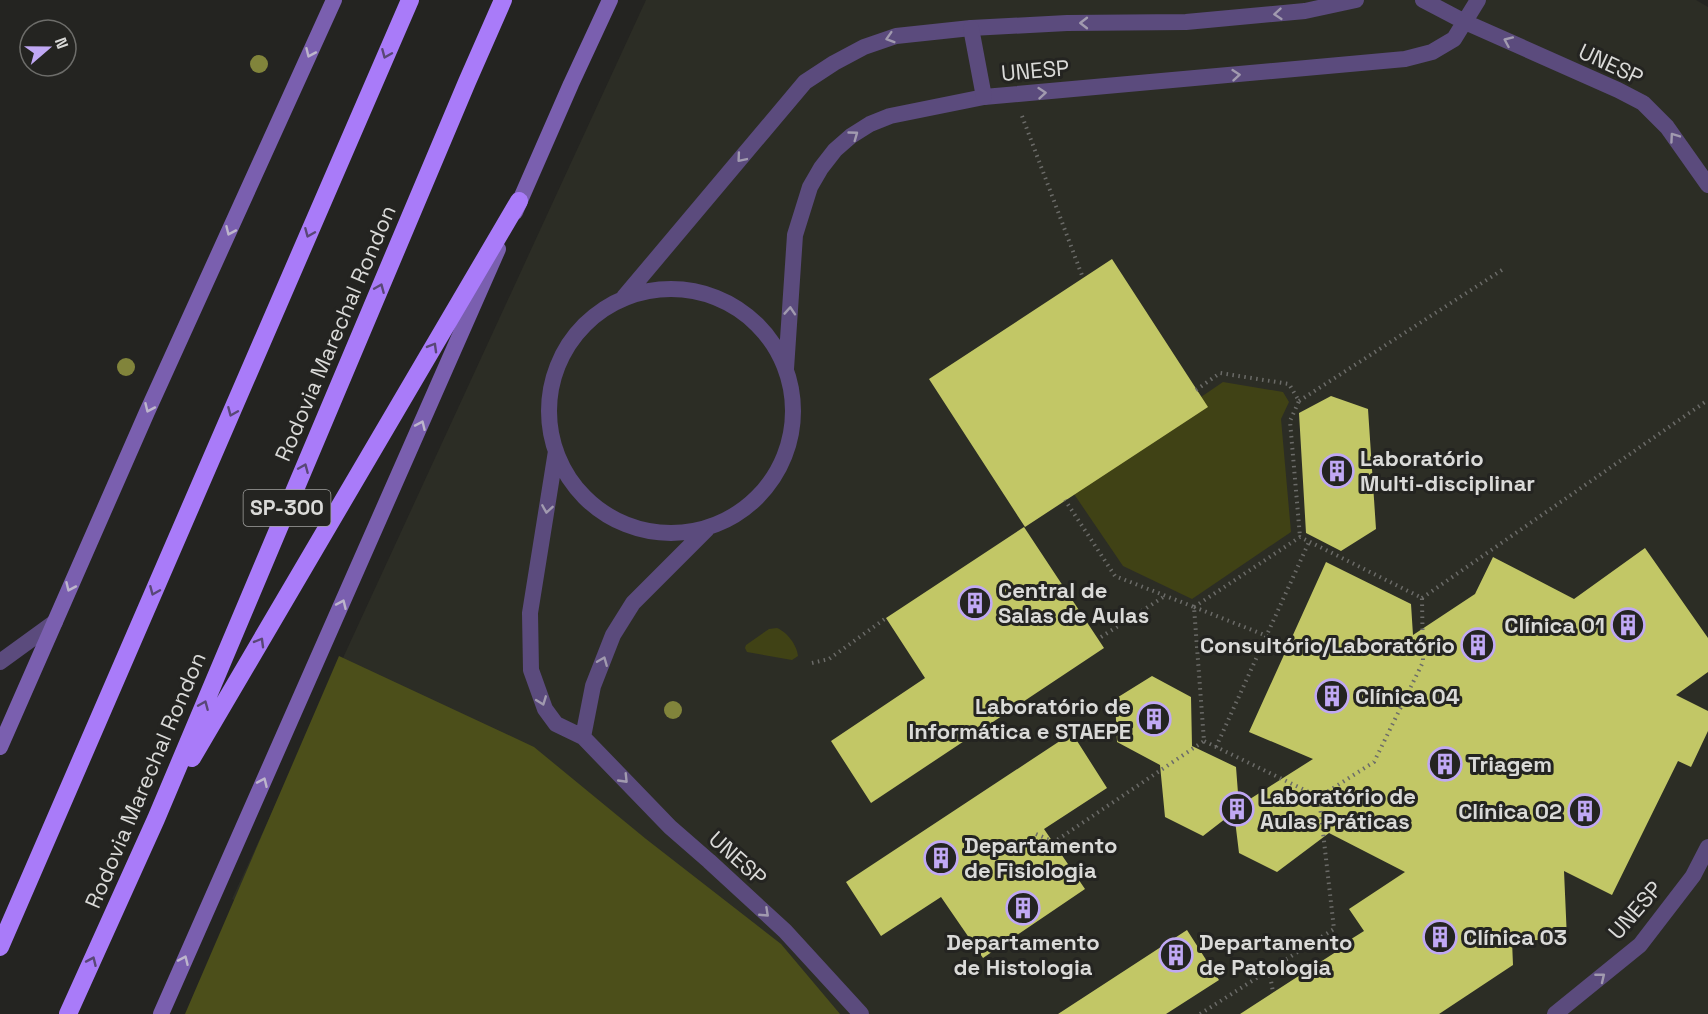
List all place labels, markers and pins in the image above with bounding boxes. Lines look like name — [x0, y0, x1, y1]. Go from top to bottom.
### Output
place label: Laboratório Multi-disciplinar — [1360, 444, 1535, 497]
building icon: Laboratório Multi-disciplinar — [1319, 453, 1355, 489]
place label: Central de Salas de Aulas — [998, 576, 1149, 629]
building icon: Central de Salas de Aulas — [957, 585, 993, 621]
building icon: Clínica 01 — [1610, 607, 1646, 643]
place label: Clínica 01 — [1504, 611, 1605, 639]
building icon: Consultório/Laboratório — [1460, 627, 1496, 663]
place label: Consultório/Laboratório — [1200, 631, 1455, 659]
building icon: Clínica 04 — [1314, 678, 1350, 714]
place label: Clínica 04 — [1355, 682, 1460, 710]
place label: Laboratório de Informática e STAEPE — [908, 692, 1131, 745]
building icon: Laboratório de Informática e STAEPE — [1136, 701, 1172, 737]
building icon: Triagem — [1427, 746, 1463, 782]
place label: Triagem — [1468, 750, 1552, 778]
place label: Laboratório de Aulas Práticas — [1260, 782, 1416, 835]
building icon: Laboratório de Aulas Práticas — [1219, 791, 1255, 827]
building icon: Clínica 02 — [1567, 793, 1603, 829]
place label: Clínica 02 — [1458, 797, 1562, 825]
place label: Departamento de Fisiologia — [964, 831, 1117, 884]
building icon: Departamento de Fisiologia — [923, 840, 959, 876]
building icon: Departamento de Histologia — [1005, 890, 1041, 926]
building icon: Clínica 03 — [1422, 919, 1458, 955]
place label: Clínica 03 — [1463, 923, 1567, 951]
place label: Departamento de Histologia — [946, 928, 1100, 981]
place label: Departamento de Patologia — [1199, 928, 1352, 981]
building icon: Departamento de Patologia — [1158, 937, 1194, 973]

